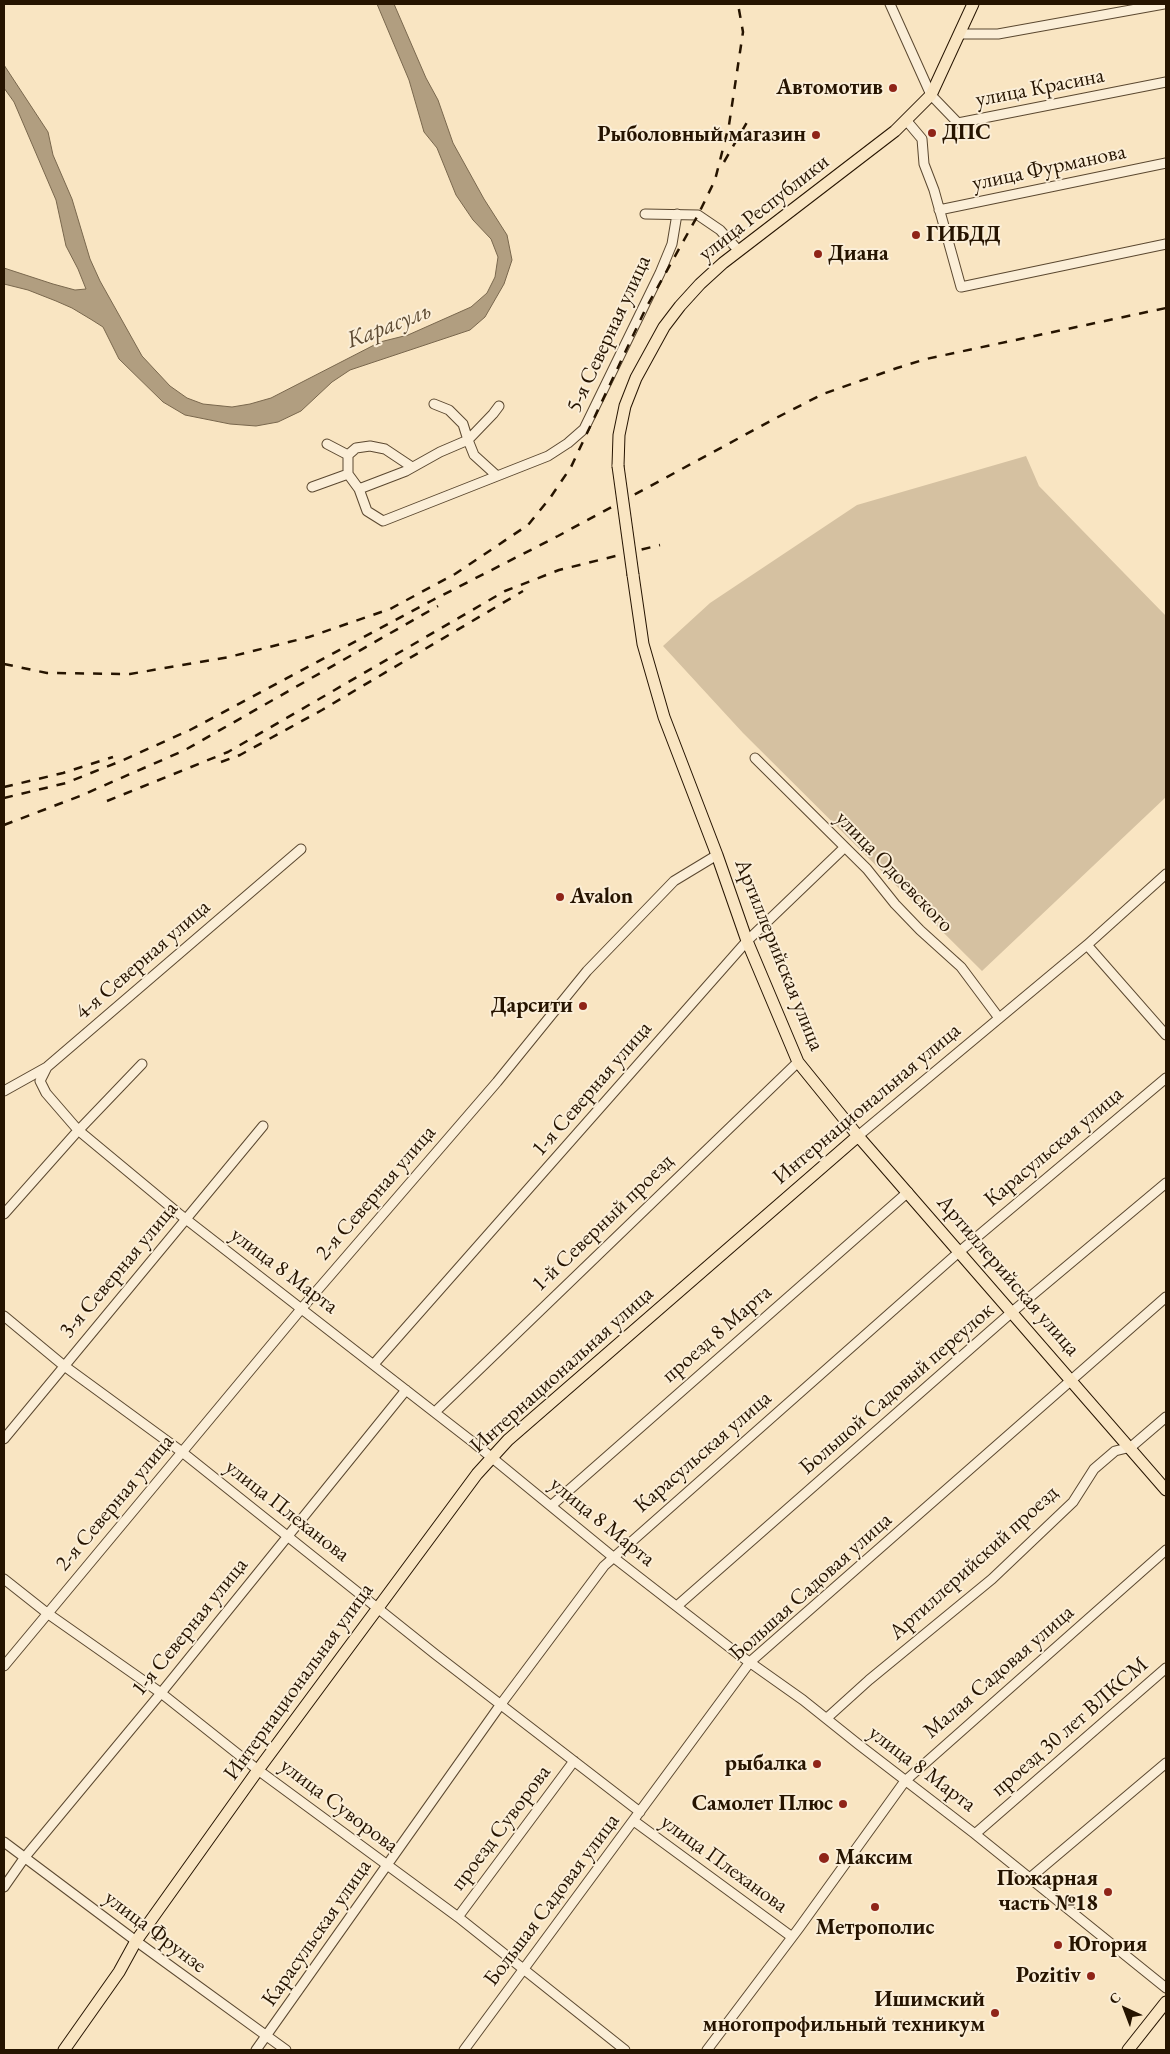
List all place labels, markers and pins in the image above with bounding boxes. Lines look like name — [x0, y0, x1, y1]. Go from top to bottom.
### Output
place label: Автомотив — [776, 75, 883, 101]
marker: Автомотив — [887, 82, 899, 94]
place label: ДПС — [942, 120, 991, 146]
place label: Рыболовный магазин — [597, 122, 806, 148]
marker: ДПС — [926, 127, 938, 139]
marker: Рыболовный магазин — [810, 129, 822, 141]
place label: ГИБДД — [926, 222, 1001, 248]
marker: ГИБДД — [910, 229, 922, 241]
place label: Диана — [828, 241, 889, 267]
marker: Диана — [812, 248, 824, 260]
place label: Avalon — [570, 884, 633, 910]
marker: Avalon — [554, 891, 566, 903]
place label: Дарсити — [491, 993, 573, 1019]
marker: Дарсити — [577, 1000, 589, 1012]
place label: рыбалка — [725, 1751, 807, 1777]
marker: рыбалка — [811, 1758, 823, 1770]
place label: Самолет Плюс — [692, 1791, 833, 1817]
marker: Самолет Плюс — [837, 1798, 849, 1810]
place label: Максим — [835, 1845, 913, 1871]
marker: Максим — [817, 1851, 831, 1865]
place label: Пожарная часть №18 — [997, 1866, 1098, 1918]
marker: Пожарная часть №18 — [1102, 1886, 1114, 1898]
marker: Метрополис — [869, 1901, 881, 1913]
place label: Метрополис — [816, 1915, 934, 1941]
place label: Югория — [1068, 1932, 1147, 1958]
marker: Югория — [1052, 1939, 1064, 1951]
place label: Pozitiv — [1016, 1963, 1081, 1989]
marker: Pozitiv — [1085, 1970, 1097, 1982]
place label: Ишимский многопрофильный техникум — [703, 1987, 985, 2038]
marker: Ишимский многопрофильный техникум — [989, 2007, 1001, 2019]

